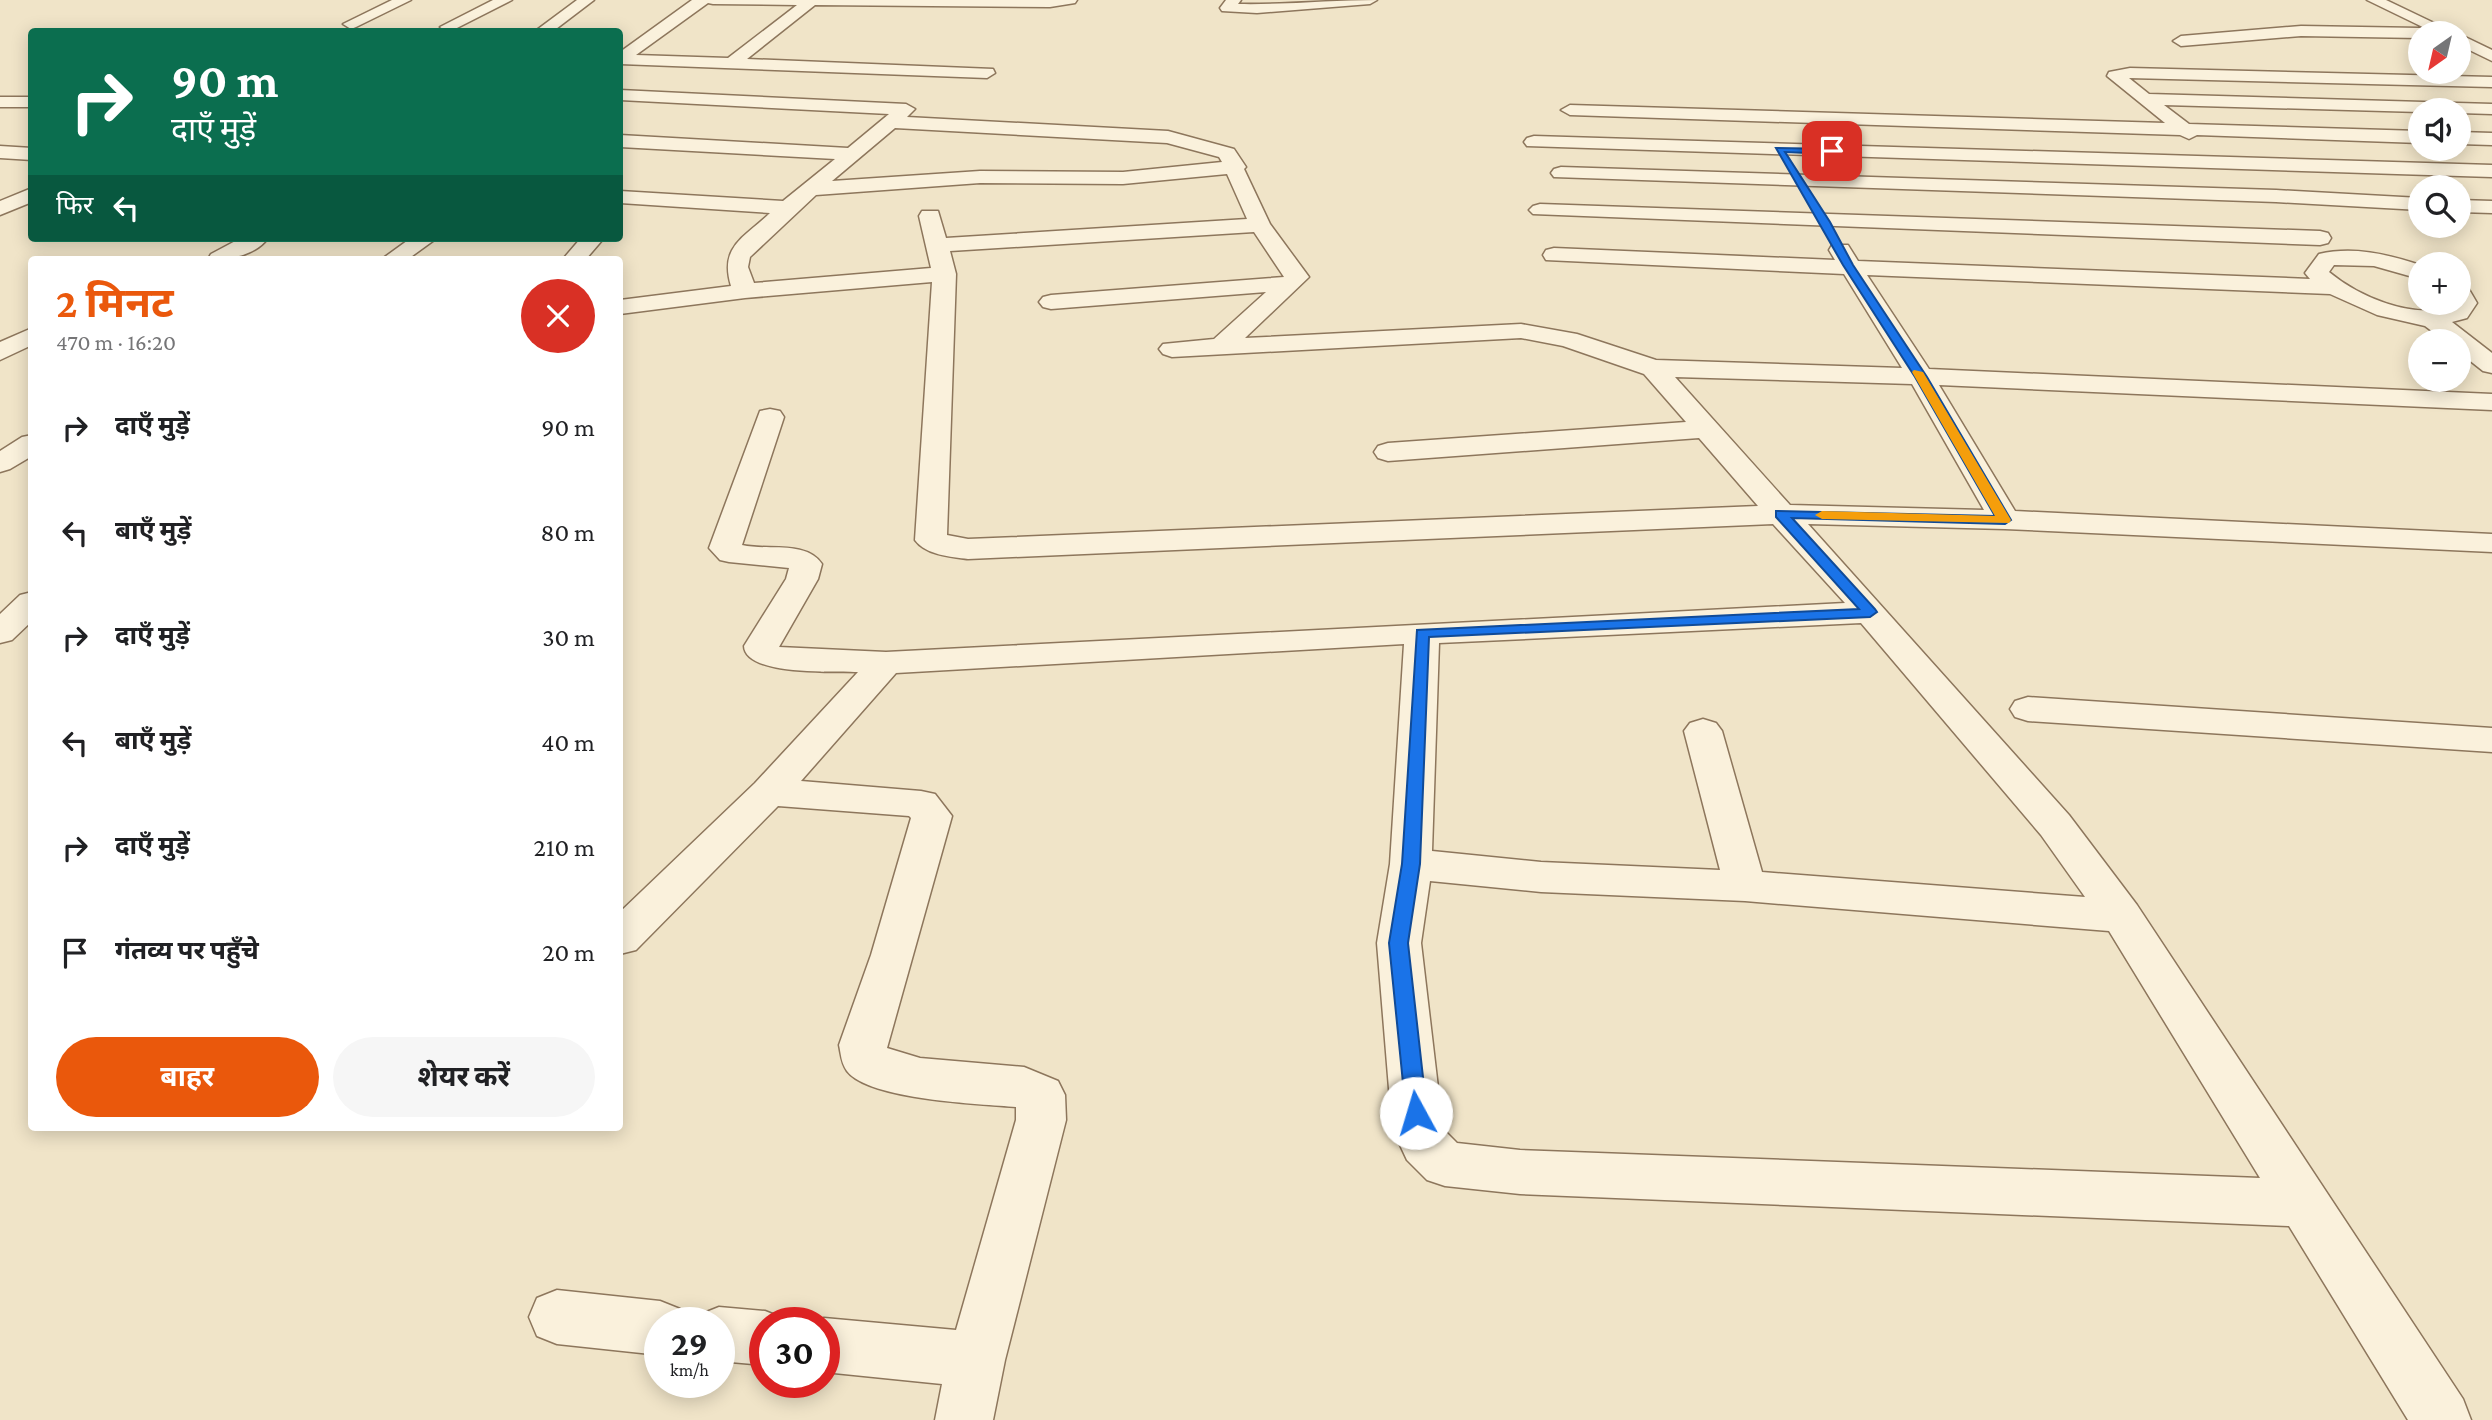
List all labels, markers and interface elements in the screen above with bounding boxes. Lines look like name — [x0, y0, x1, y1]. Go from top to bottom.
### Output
north arrow — [2408, 21, 2471, 84]
map controls — [2408, 21, 2471, 392]
text: 90 m — [171, 53, 278, 108]
icon: right — [56, 56, 147, 147]
button: sound — [2408, 98, 2471, 161]
text: दाएँ मुड़ें — [171, 111, 256, 147]
pin — [1802, 121, 1862, 181]
icon: arrive — [1813, 132, 1851, 170]
button: search — [2408, 175, 2471, 238]
icon: left — [107, 189, 145, 227]
text: फिर — [56, 191, 93, 220]
button: + — [2408, 252, 2471, 315]
text: 2 मिनट — [56, 279, 174, 326]
button: close — [521, 279, 595, 353]
text: 470 m · 16:20 — [56, 329, 176, 355]
button: − — [2408, 329, 2471, 392]
icon: right — [56, 409, 94, 447]
text: दाएँ मुड़ें — [115, 411, 190, 440]
text: 90 m — [541, 413, 595, 442]
icon: left — [56, 514, 94, 552]
text: बाएँ मुड़ें — [115, 516, 191, 545]
text: 80 m — [541, 518, 595, 547]
icon: right — [56, 619, 94, 657]
text: दाएँ मुड़ें — [115, 621, 190, 650]
text: 30 m — [542, 623, 595, 652]
icon: left — [56, 724, 94, 762]
text: बाएँ मुड़ें — [115, 726, 191, 755]
text: 40 m — [541, 728, 595, 757]
icon: right — [56, 829, 94, 867]
text: दाएँ मुड़ें — [115, 831, 190, 860]
text: 210 m — [534, 833, 595, 862]
icon: arrive — [56, 934, 94, 972]
text: गंतव्य पर पहुँचे — [115, 936, 259, 965]
text: 20 m — [542, 938, 595, 967]
button: बाहर — [56, 1037, 319, 1117]
button: शेयर करें — [333, 1037, 595, 1117]
position arrow — [1379, 1076, 1453, 1150]
speed limit sign: 30 — [749, 1307, 840, 1398]
text: 29 — [671, 1324, 708, 1363]
text: km/h — [670, 1360, 709, 1380]

